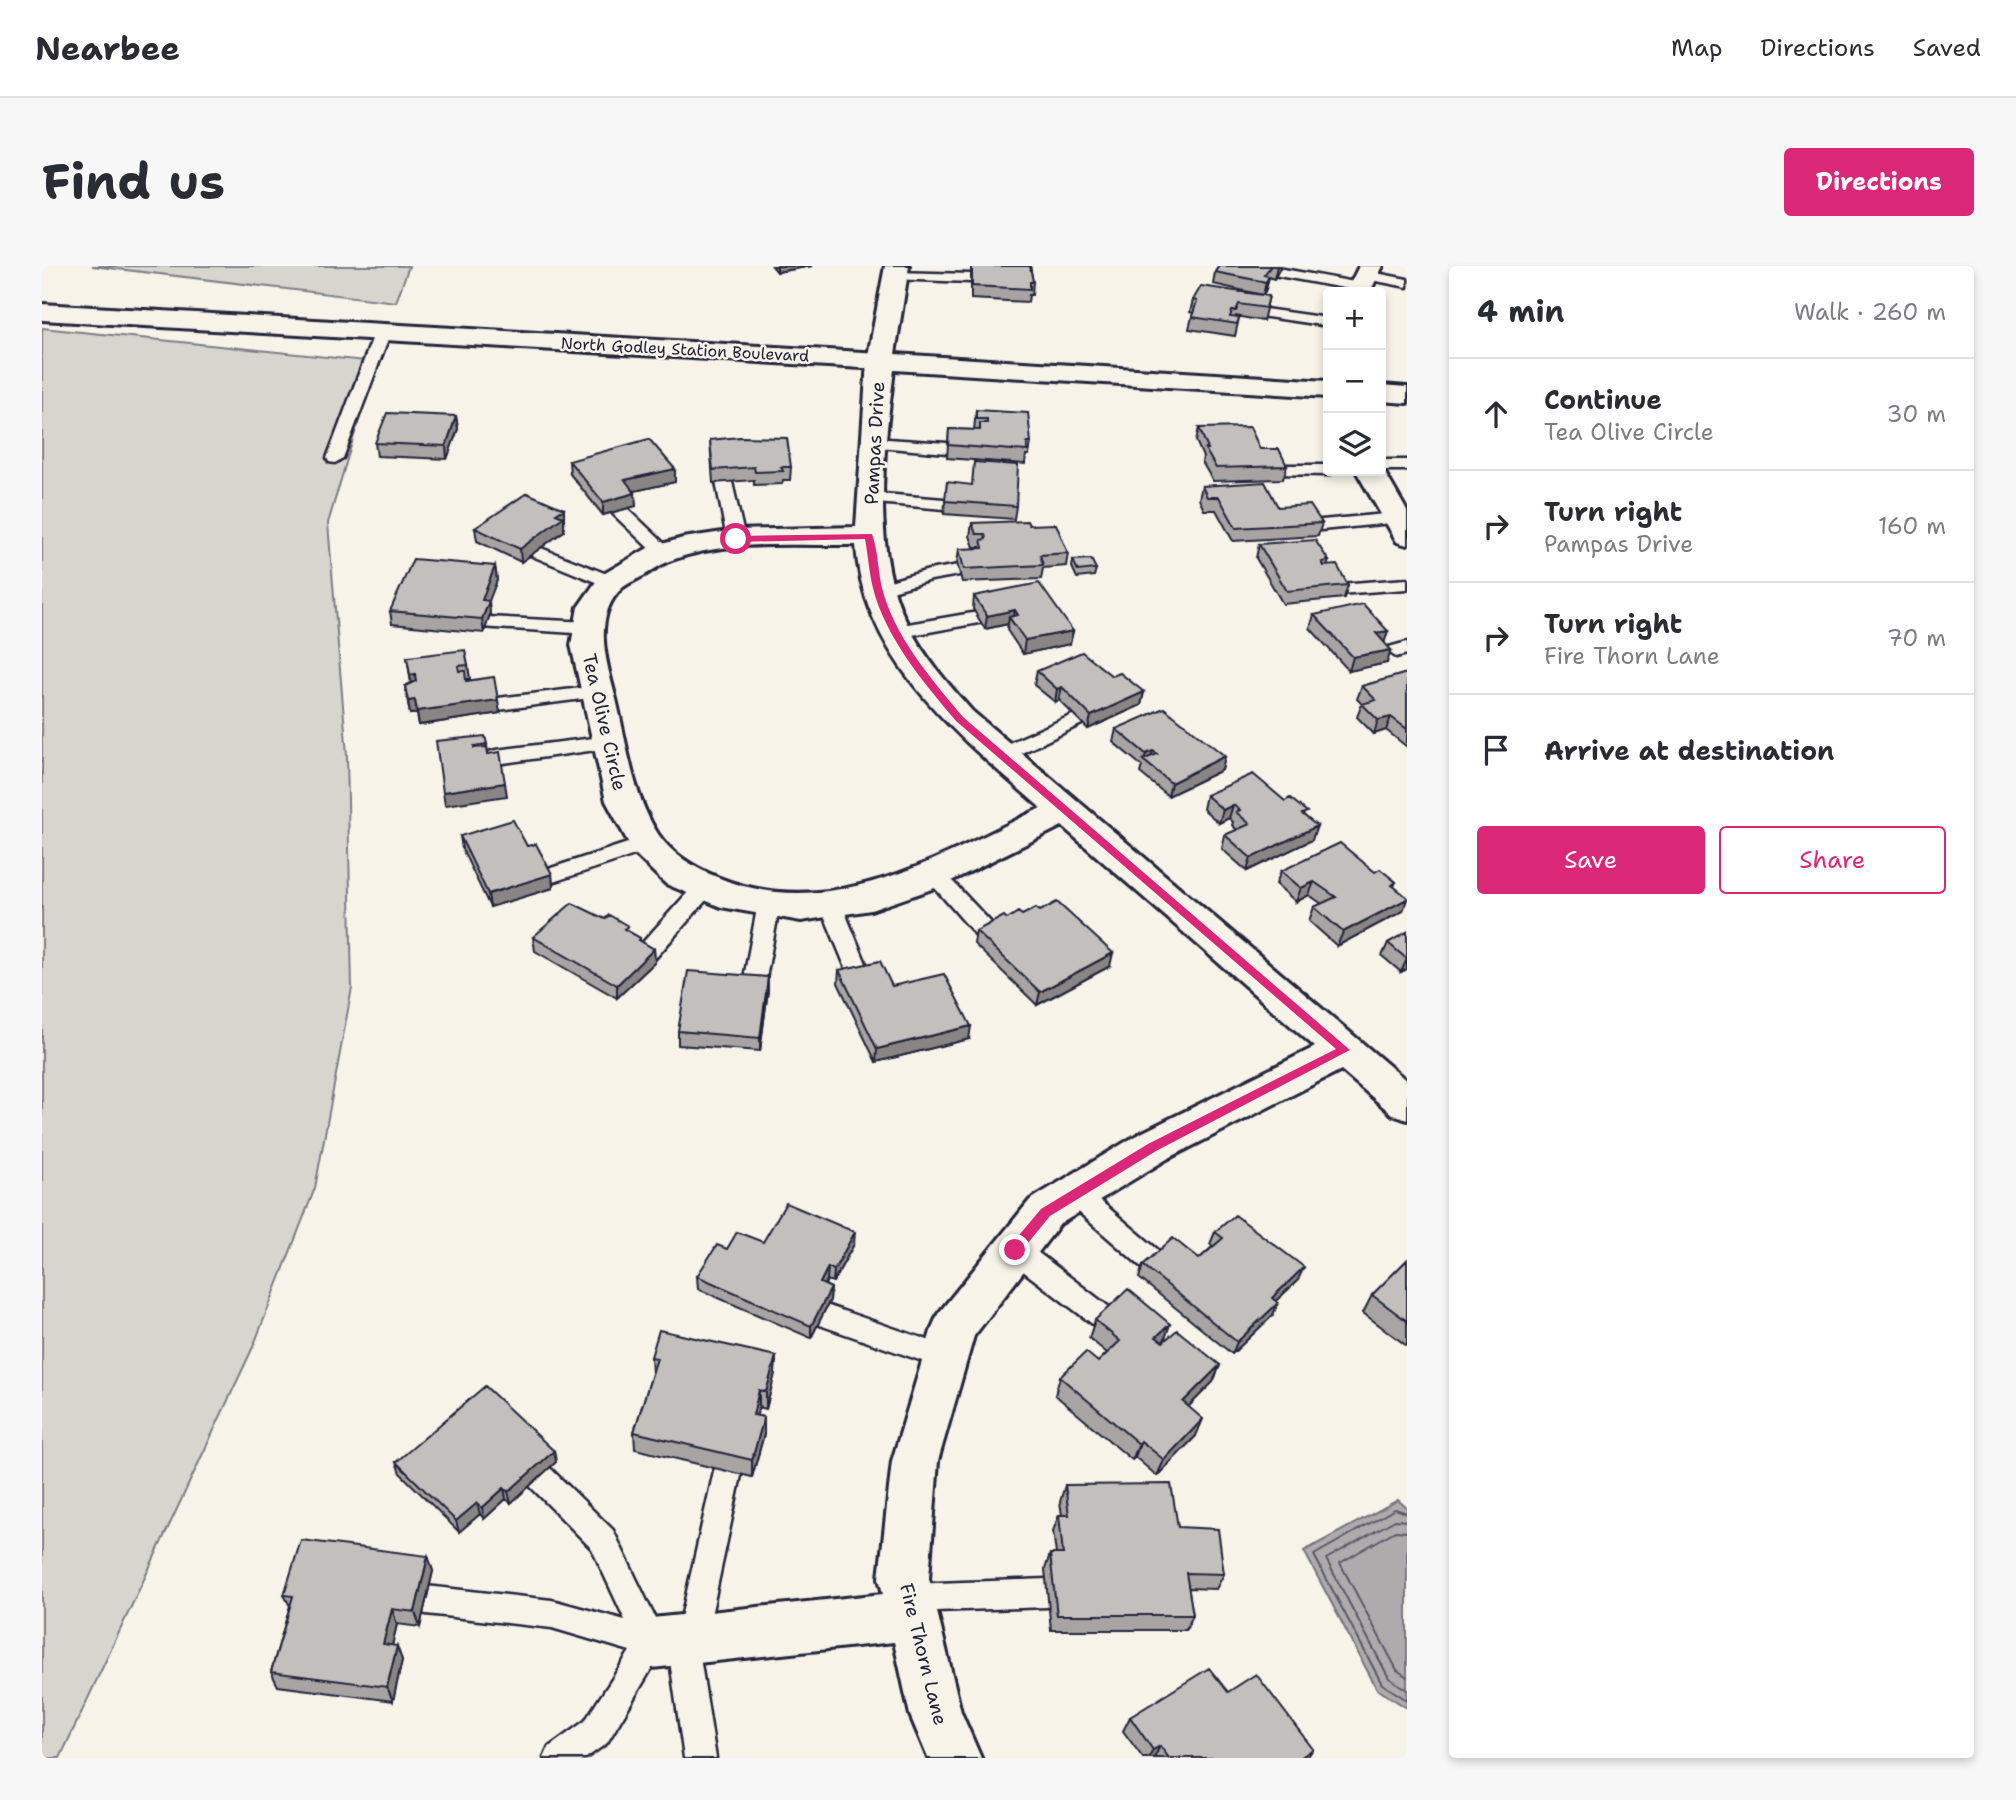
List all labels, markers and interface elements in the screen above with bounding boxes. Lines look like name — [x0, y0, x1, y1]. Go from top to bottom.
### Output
text: Nearbee — [35, 26, 180, 71]
text: Map — [1671, 32, 1722, 64]
text: Directions — [1760, 32, 1875, 64]
text: Saved — [1913, 32, 1981, 64]
button: Directions — [1784, 148, 1974, 216]
text: Find us — [42, 149, 225, 215]
map controls — [1323, 287, 1386, 476]
button: + — [1323, 287, 1386, 350]
text: 4 min — [1477, 291, 1564, 332]
text: Walk · 260 m — [1794, 297, 1946, 327]
street label: North Godley Station Boulevard — [560, 333, 810, 366]
button: − — [1323, 350, 1386, 413]
street label: Pampas Drive — [859, 381, 890, 505]
text: Continue — [1544, 382, 1662, 417]
icon: ahead — [1477, 395, 1515, 433]
text: 30 m — [1887, 399, 1946, 429]
button: layers — [1323, 413, 1386, 476]
text: Tea Olive Circle — [1544, 417, 1714, 447]
text: Turn right — [1544, 494, 1682, 529]
icon: right — [1477, 507, 1515, 545]
text: 160 m — [1878, 511, 1946, 541]
route start — [720, 523, 751, 554]
text: Pampas Drive — [1544, 529, 1693, 559]
text: Turn right — [1544, 606, 1682, 641]
icon: right — [1477, 619, 1515, 657]
text: 70 m — [1887, 623, 1946, 653]
text: Fire Thorn Lane — [1544, 641, 1720, 671]
street label: Tea Olive Circle — [577, 651, 632, 793]
icon: arrive — [1477, 731, 1515, 769]
text: Arrive at destination — [1544, 733, 1834, 768]
button: Save — [1477, 826, 1705, 894]
button: Share — [1719, 826, 1946, 894]
route end — [999, 1234, 1030, 1265]
street label: Fire Thorn Lane — [894, 1581, 953, 1728]

